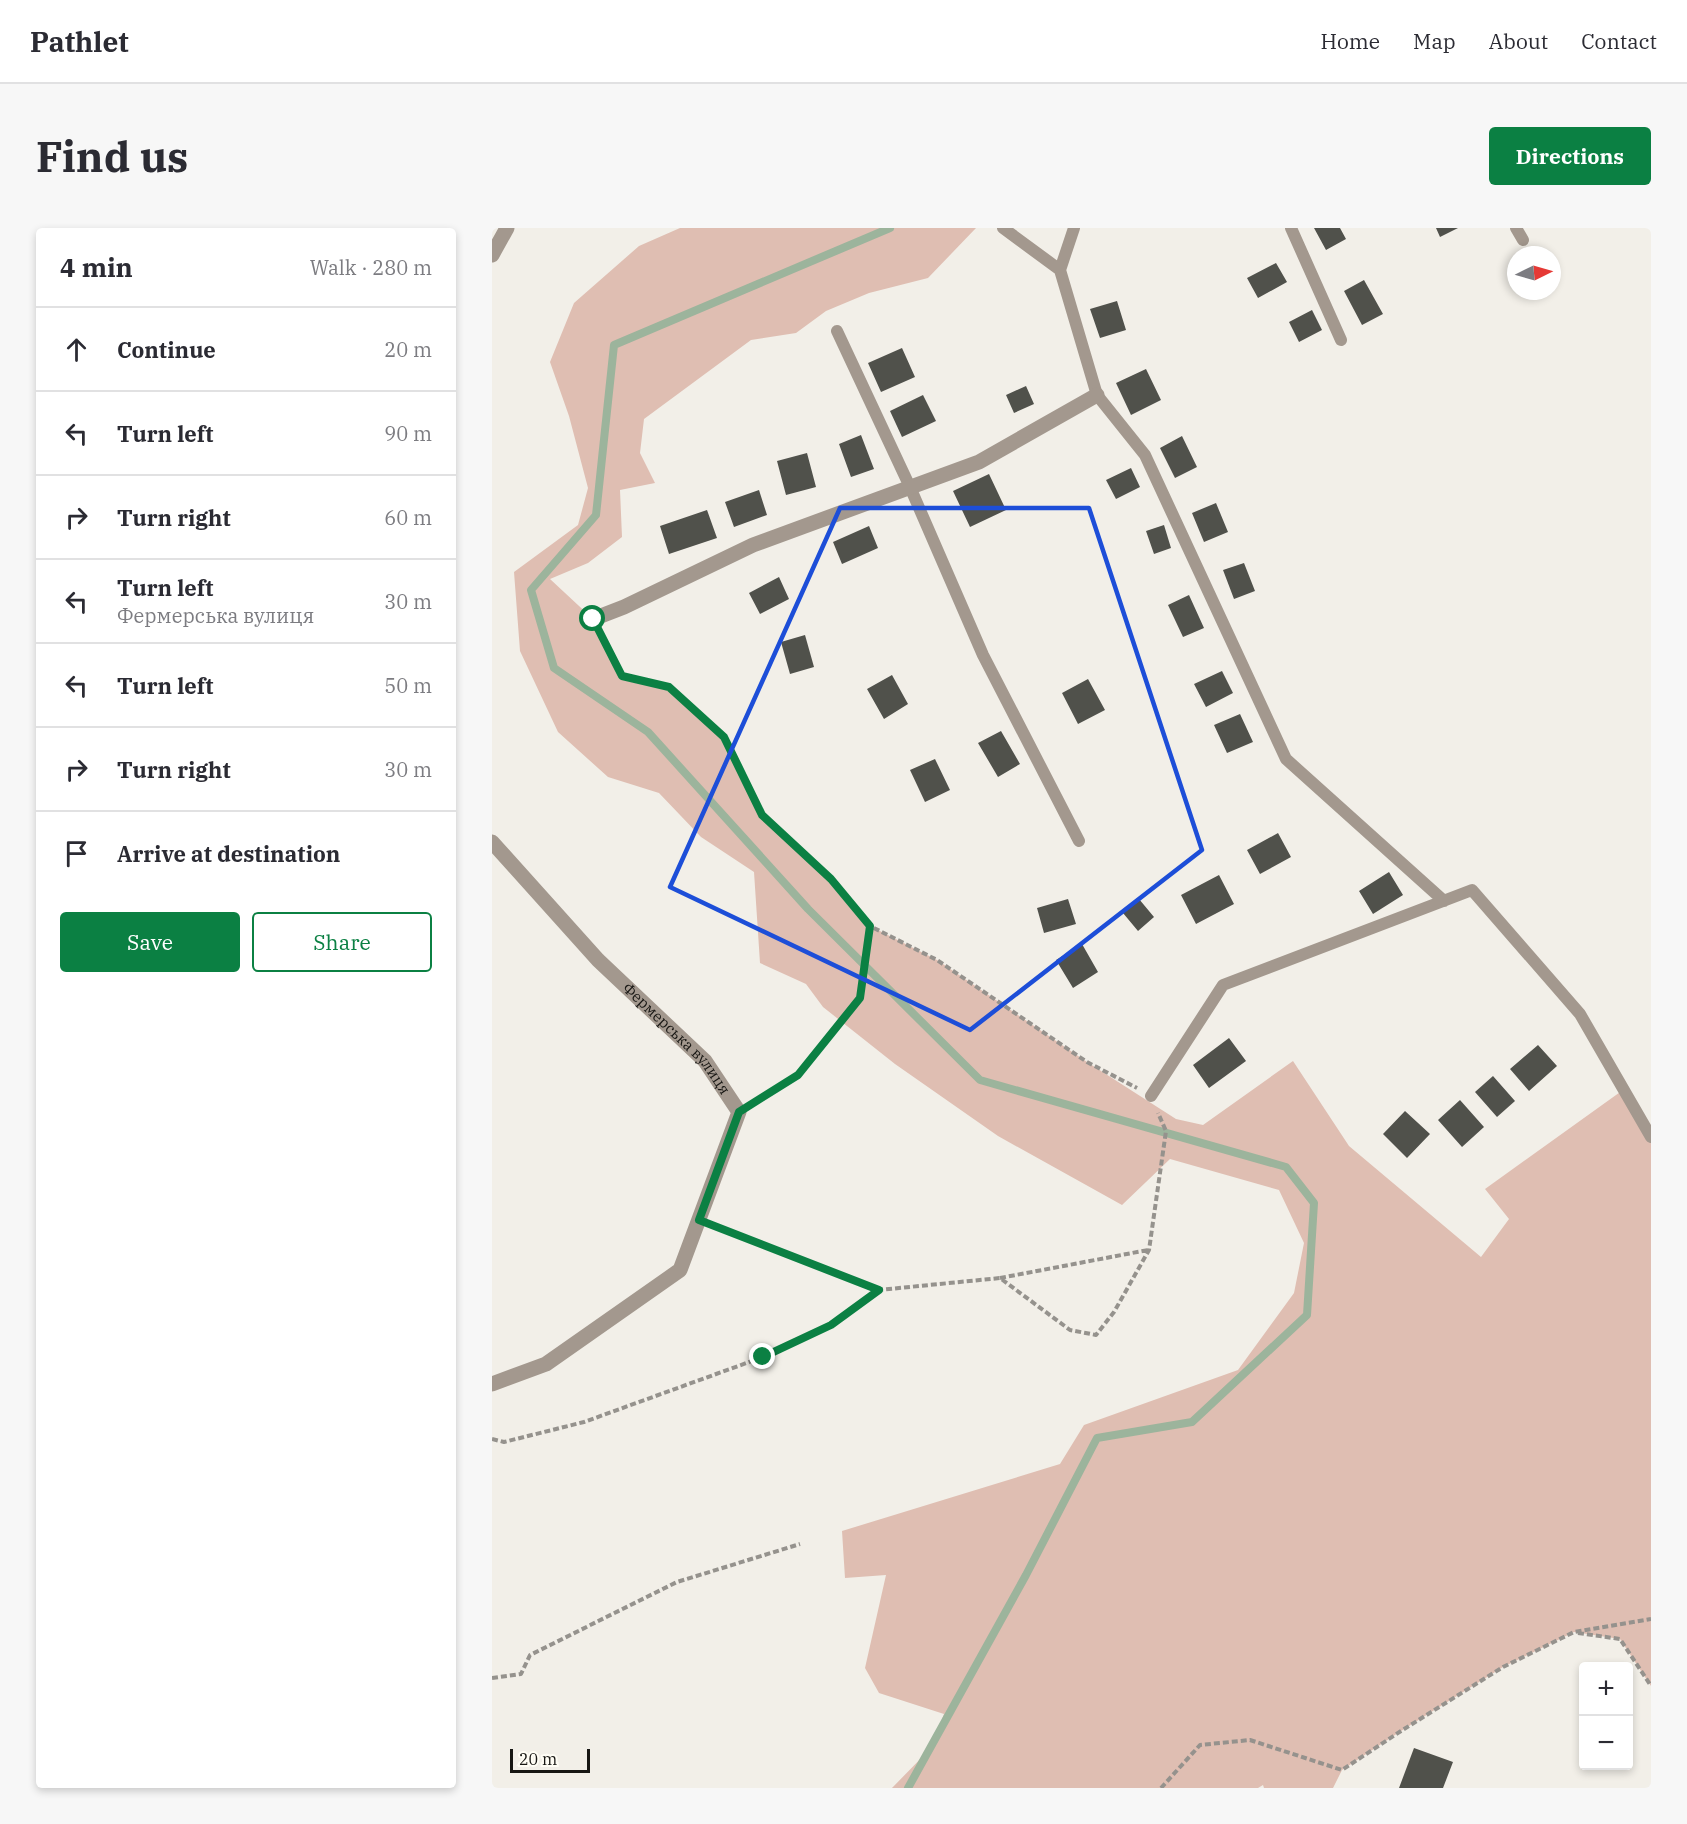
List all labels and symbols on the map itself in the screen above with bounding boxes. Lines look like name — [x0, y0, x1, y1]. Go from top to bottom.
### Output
north arrow — [1507, 246, 1561, 300]
route start — [579, 605, 605, 631]
street label: Фермерська вулиця — [619, 978, 735, 1098]
route end — [749, 1343, 775, 1369]
scale bar — [510, 1746, 590, 1774]

